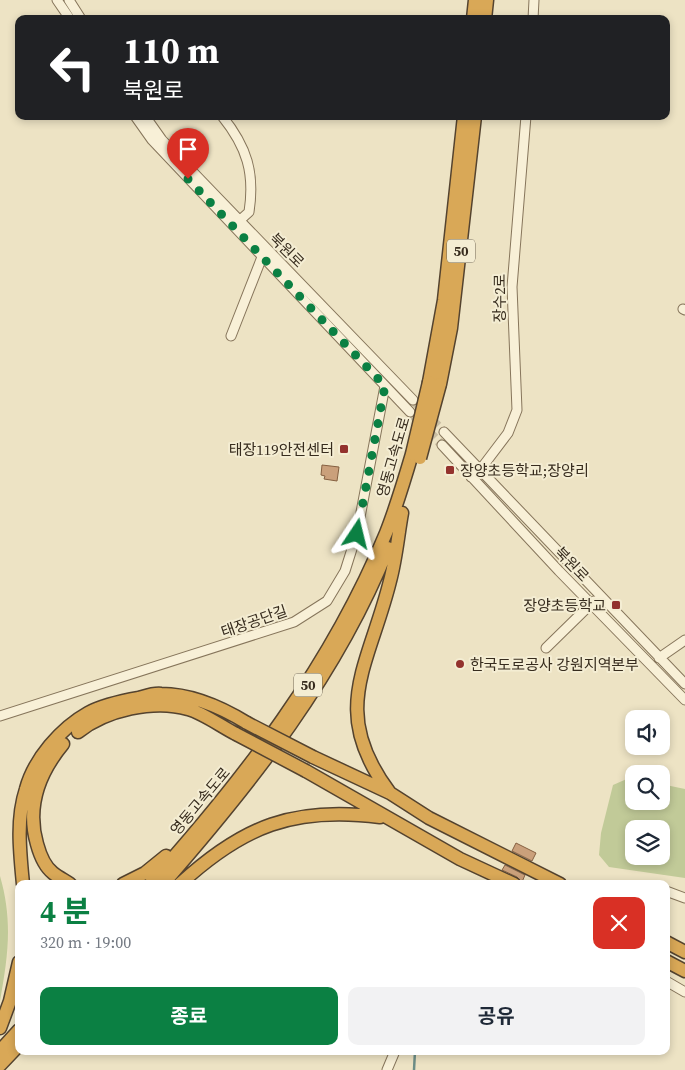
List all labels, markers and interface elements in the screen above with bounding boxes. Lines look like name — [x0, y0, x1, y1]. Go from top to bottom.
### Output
text: 110 m — [123, 27, 219, 75]
icon: left — [40, 35, 105, 100]
text: 북원로 — [123, 75, 184, 105]
pin — [167, 128, 209, 179]
icon: arrive — [174, 135, 202, 163]
street label: 북원로 — [265, 228, 309, 272]
road number: 50 — [447, 240, 475, 262]
street label: 장수2로 — [489, 274, 510, 322]
street label: 영동고속도로 — [371, 414, 415, 500]
place label: 태장119안전센터 — [229, 439, 334, 460]
marker: 태장119안전센터 — [338, 443, 350, 455]
place label: 장양초등학교;장양리 — [460, 460, 589, 481]
marker: 장양초등학교;장양리 — [444, 464, 456, 476]
position arrow — [330, 507, 382, 559]
street label: 북원로 — [550, 542, 594, 586]
place label: 장양초등학교 — [523, 595, 606, 616]
marker: 장양초등학교 — [610, 599, 622, 611]
street label: 태장공단길 — [218, 600, 290, 642]
place label: 한국도로공사 강원지역본부 — [470, 654, 639, 675]
marker: 한국도로공사 강원지역본부 — [454, 658, 466, 670]
road number: 50 — [294, 674, 322, 696]
map controls — [625, 710, 670, 865]
button: sound — [625, 710, 670, 755]
street label: 영동고속도로 — [165, 763, 235, 839]
button: search — [625, 765, 670, 810]
button: layers — [625, 820, 670, 865]
text: 4 분 — [40, 891, 90, 932]
button: close — [593, 897, 645, 949]
text: 320 m · 19:00 — [40, 931, 131, 953]
button: 종료 — [40, 987, 338, 1045]
button: 공유 — [348, 987, 645, 1045]

